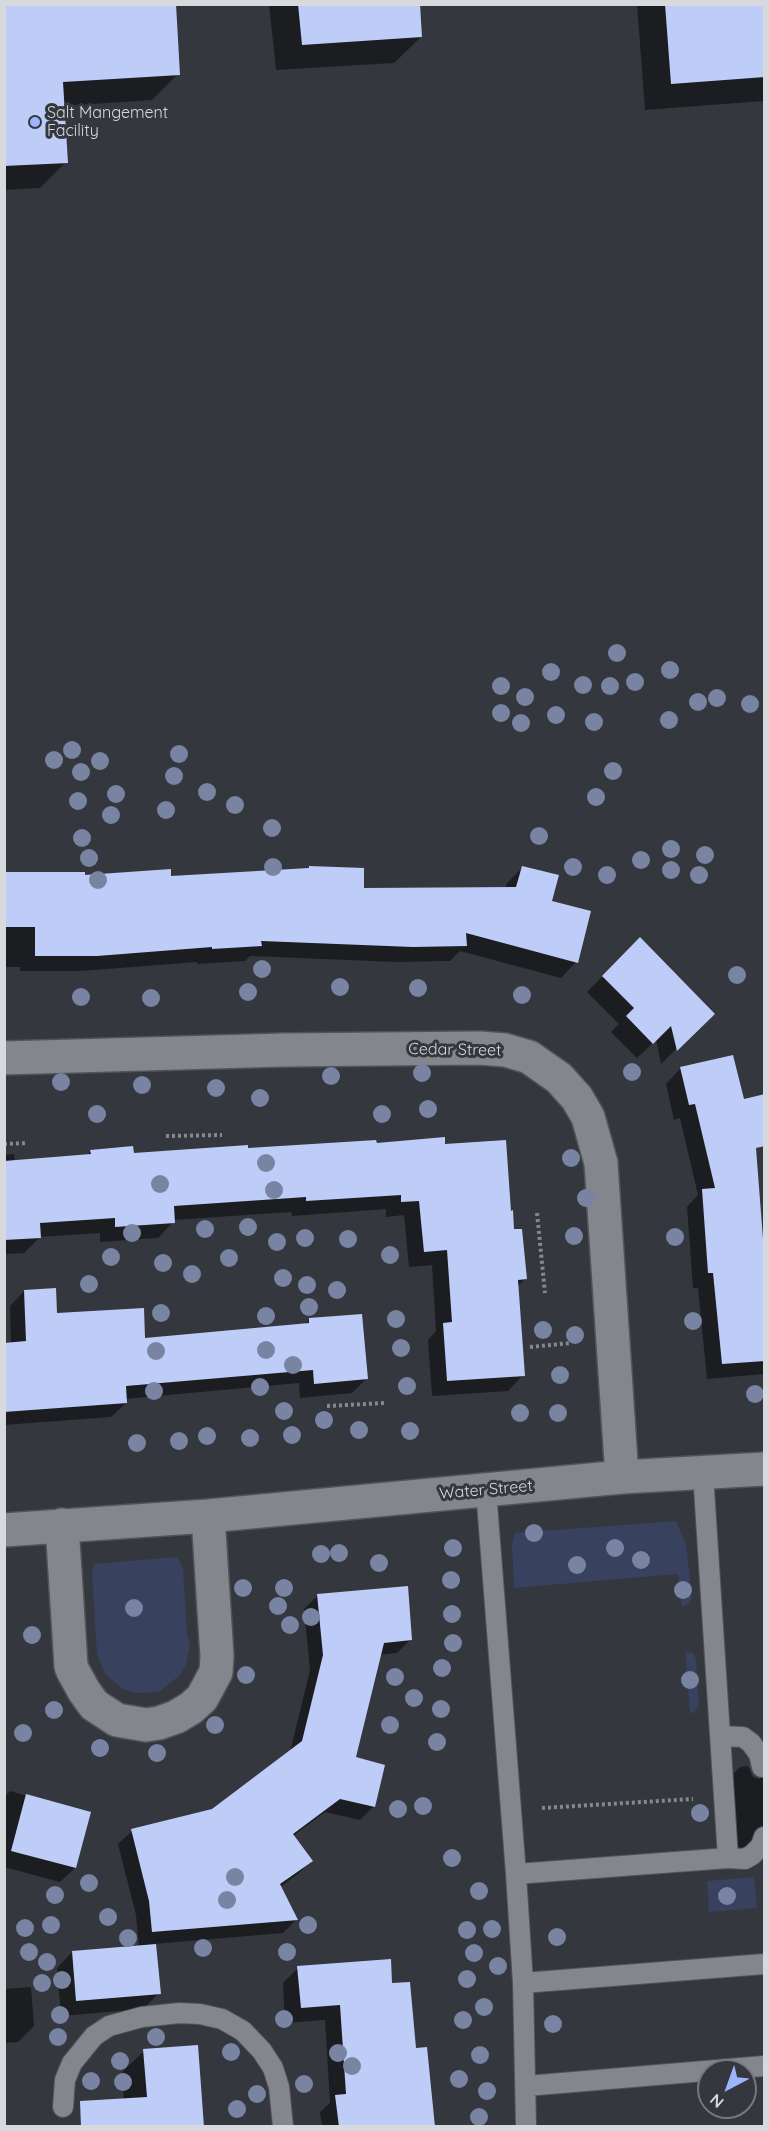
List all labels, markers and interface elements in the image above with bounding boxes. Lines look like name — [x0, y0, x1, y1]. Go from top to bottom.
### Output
place label: Salt Mangement Facility — [47, 103, 168, 141]
marker: Salt Mangement Facility — [28, 115, 42, 129]
street label: Cedar Street — [408, 1040, 502, 1060]
street label: Water Street — [439, 1476, 533, 1504]
north arrow — [697, 2059, 757, 2119]
text: N — [706, 2090, 728, 2112]

